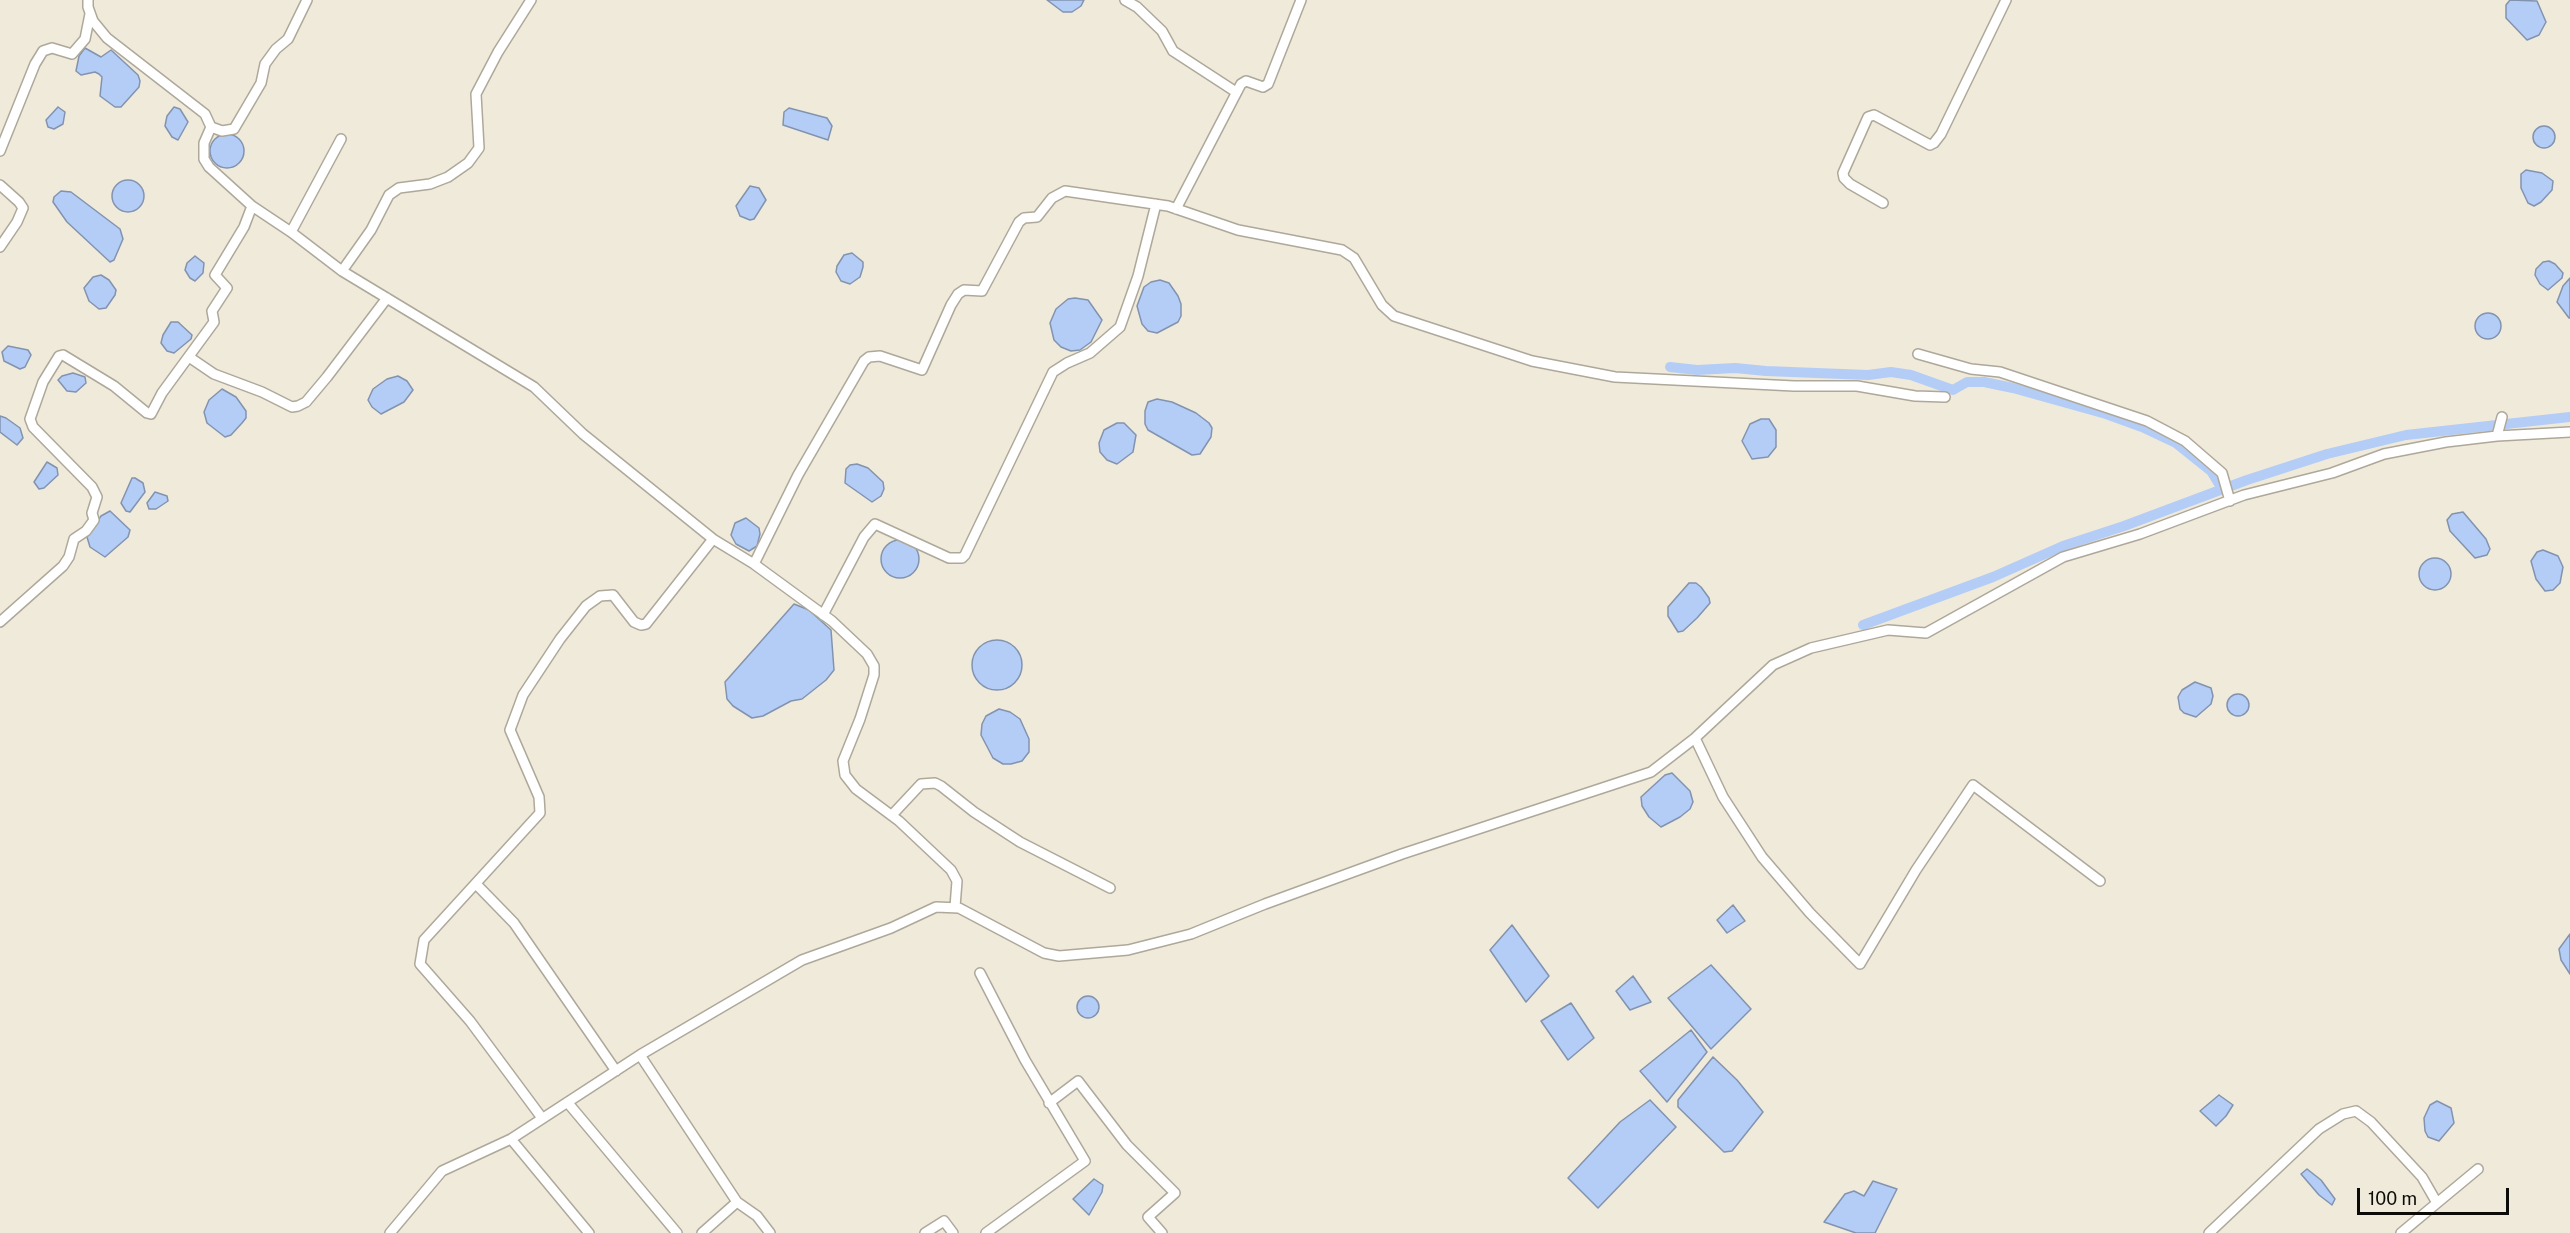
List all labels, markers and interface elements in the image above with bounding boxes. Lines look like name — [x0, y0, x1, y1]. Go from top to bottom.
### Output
scale bar — [2360, 1176, 2512, 1214]
text: 100 m — [2368, 1188, 2417, 1209]

